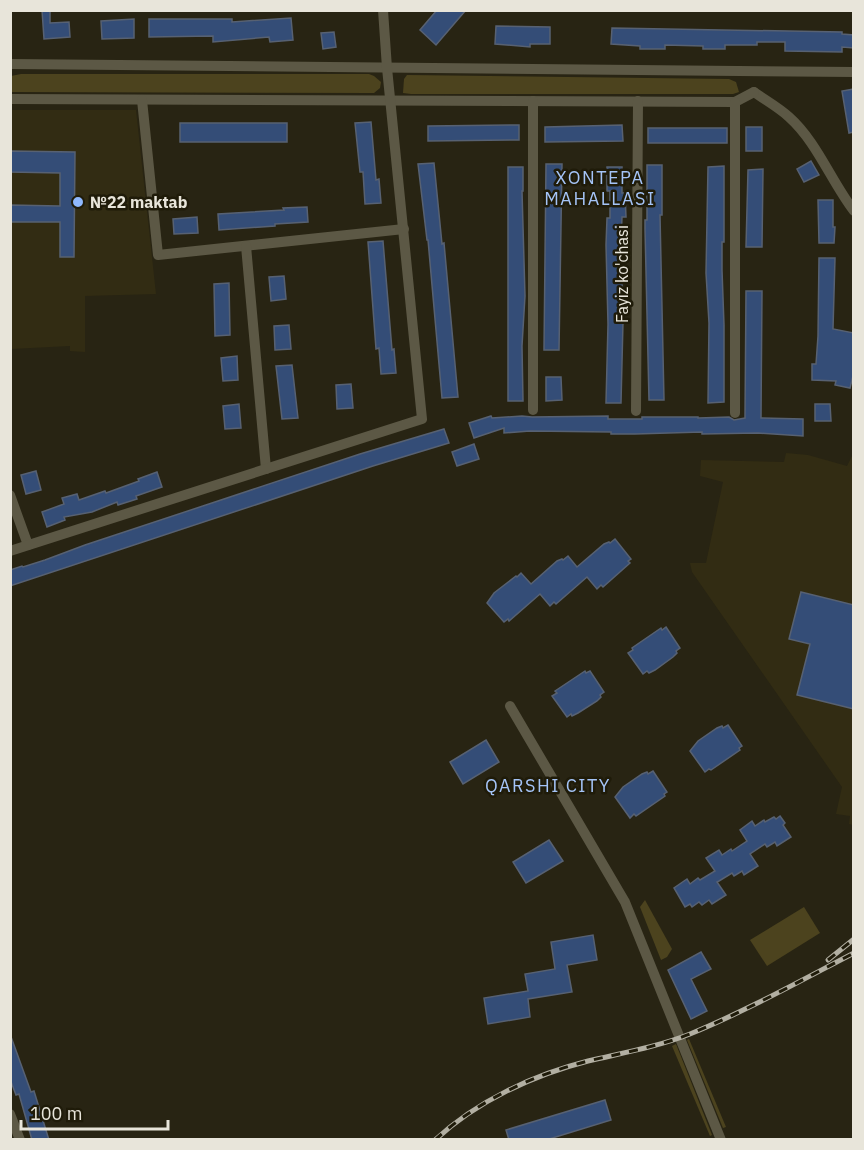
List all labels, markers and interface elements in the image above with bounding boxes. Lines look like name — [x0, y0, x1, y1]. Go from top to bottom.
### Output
district label: XONTEPA MAHALLASI — [544, 166, 656, 210]
place label: №22 maktab — [90, 192, 188, 212]
marker: №22 maktab — [71, 195, 85, 209]
street label: Fayiz ko'chasi — [612, 225, 632, 323]
district label: QARSHI CITY — [485, 774, 611, 797]
scale bar — [21, 1093, 168, 1131]
text: 100 m — [30, 1102, 82, 1125]

